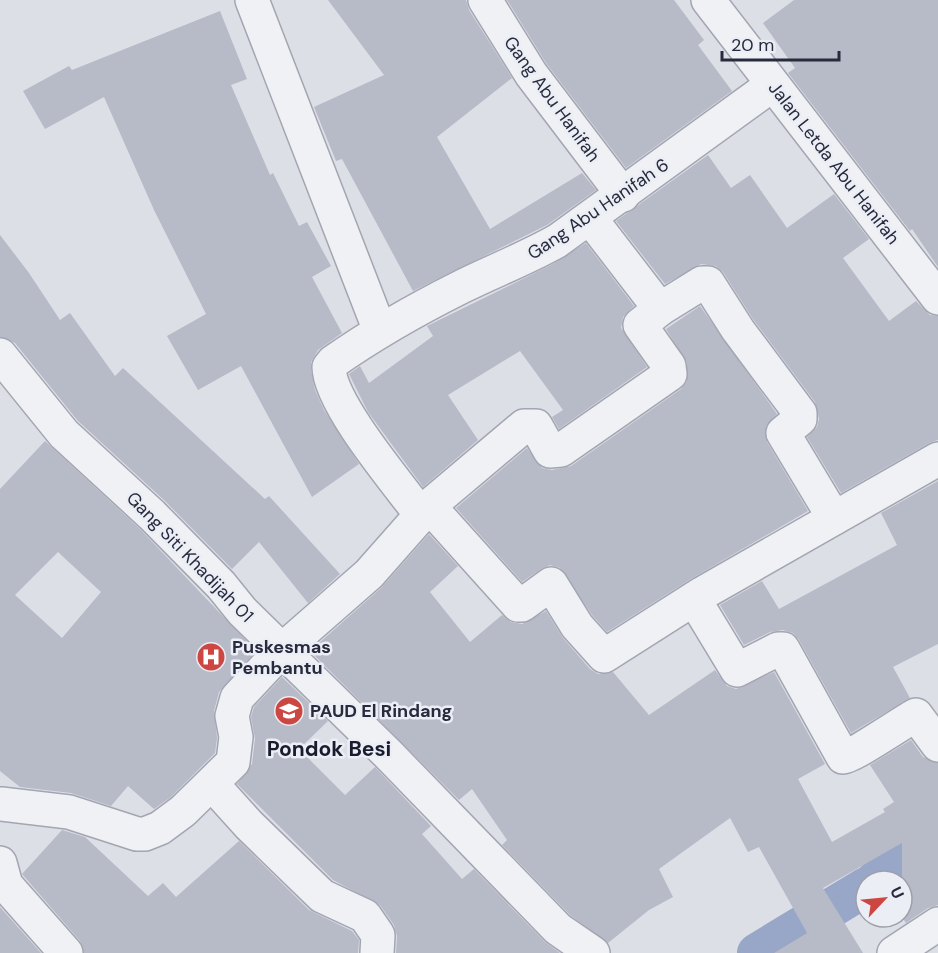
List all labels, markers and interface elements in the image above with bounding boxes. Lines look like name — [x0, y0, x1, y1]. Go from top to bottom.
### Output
scale bar — [722, 24, 839, 62]
street label: Gang Abu Hanifah — [498, 31, 606, 167]
text: 20 m — [731, 33, 774, 57]
street label: Jalan Letda Abu Hanifah — [763, 77, 905, 249]
street label: Gang Abu Hanifah 6 — [523, 153, 673, 265]
street label: Gang Siti Khadijah 01 — [121, 486, 259, 628]
place label: Puskesmas Pembantu — [232, 635, 331, 680]
hospital icon: Puskesmas Pembantu — [195, 641, 227, 673]
school or university icon: PAUD El Rindang — [273, 695, 305, 727]
place label: PAUD El Rindang — [310, 699, 452, 723]
district label: Pondok Besi — [267, 735, 391, 763]
north arrow — [854, 869, 914, 929]
text: U — [885, 883, 909, 902]

